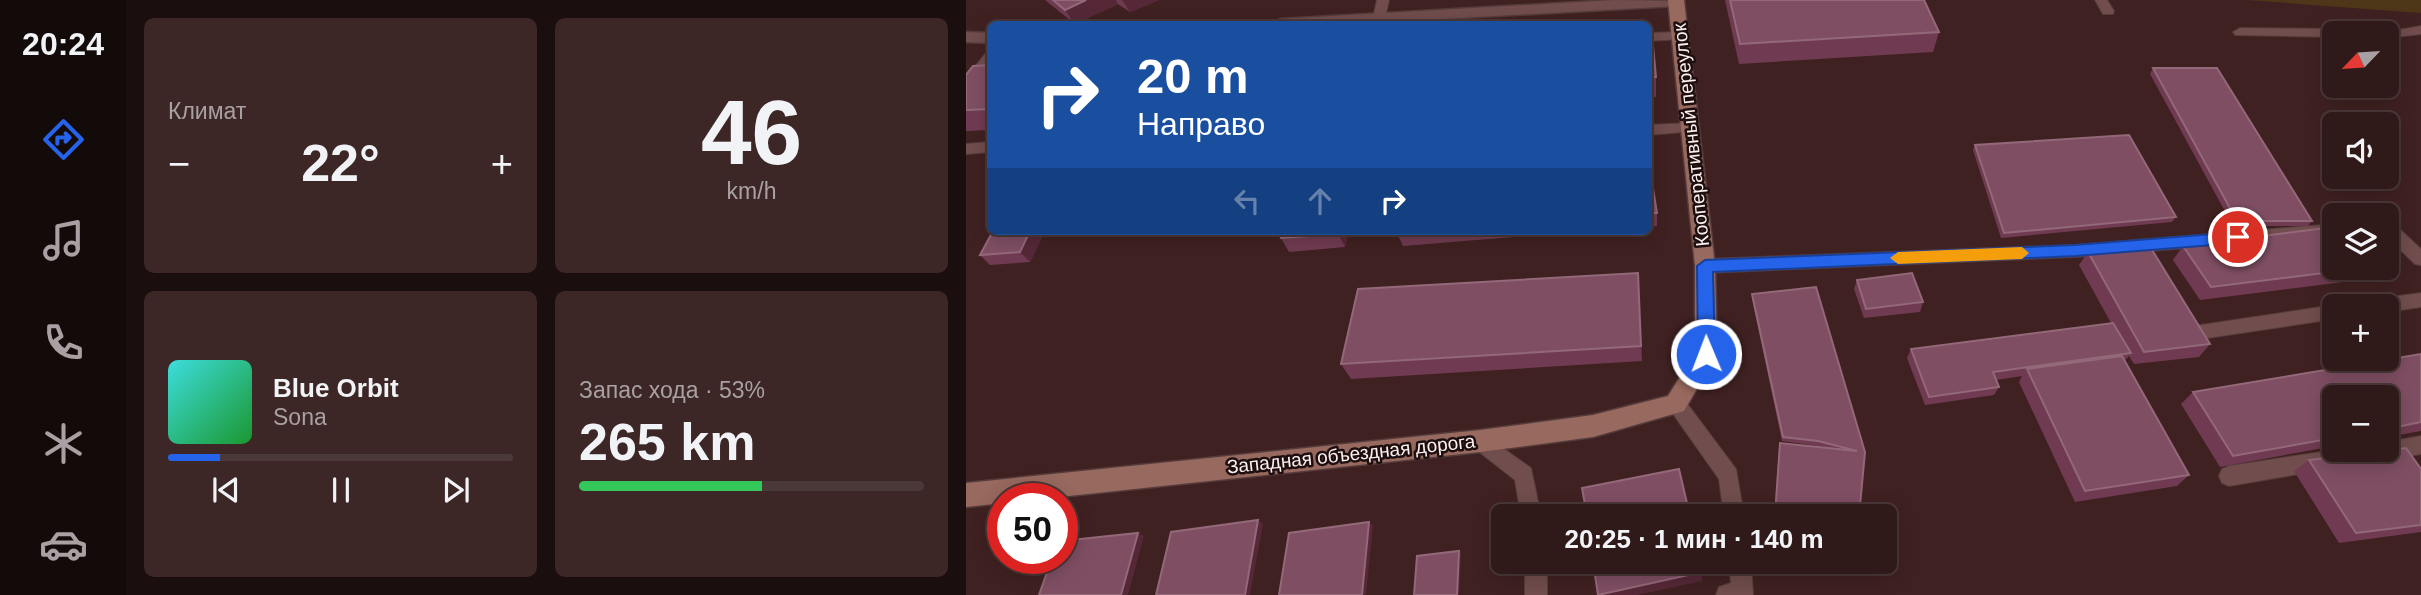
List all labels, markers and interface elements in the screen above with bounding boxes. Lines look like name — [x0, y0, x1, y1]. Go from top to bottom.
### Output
north arrow — [2322, 21, 2399, 98]
map controls — [2322, 21, 2399, 462]
street label: Кооперативный переулок — [1669, 22, 1713, 248]
text: 20:24 — [22, 26, 104, 62]
icon: right — [1022, 49, 1113, 140]
text: 20 m — [1137, 49, 1249, 103]
text: 46 — [701, 82, 802, 183]
text: Климат — [168, 98, 246, 124]
text: Направо — [1137, 106, 1265, 142]
button: sound — [2322, 112, 2399, 189]
icon: directions — [39, 115, 88, 164]
text: 22° — [301, 134, 380, 192]
text: − — [168, 143, 190, 185]
text: + — [491, 143, 513, 185]
text: km/h — [727, 178, 776, 204]
icon: left — [1228, 182, 1266, 220]
icon: ahead — [1301, 182, 1339, 220]
icon: right — [1374, 182, 1412, 220]
button: layers — [2322, 203, 2399, 280]
pin — [2208, 207, 2268, 267]
icon: music — [39, 216, 88, 265]
icon: arrive — [2219, 218, 2257, 256]
button: + — [2322, 294, 2399, 371]
position arrow — [1669, 317, 1743, 391]
icon: phone — [39, 318, 88, 367]
text: Blue Orbit — [273, 373, 399, 403]
text: Запас хода · 53% — [579, 377, 765, 403]
button: − — [2322, 385, 2399, 462]
text: Sona — [273, 404, 327, 430]
text: 265 km — [579, 413, 755, 471]
icon: climate — [39, 419, 88, 468]
street label: Западная объездная дорога — [1226, 430, 1477, 477]
icon: previous — [207, 471, 245, 509]
icon: pause — [322, 471, 360, 509]
icon: next — [437, 471, 475, 509]
speed limit sign: 50 — [987, 483, 1078, 574]
icon: car — [39, 520, 88, 569]
text: 20:25 · 1 мин · 140 m — [1564, 524, 1824, 554]

